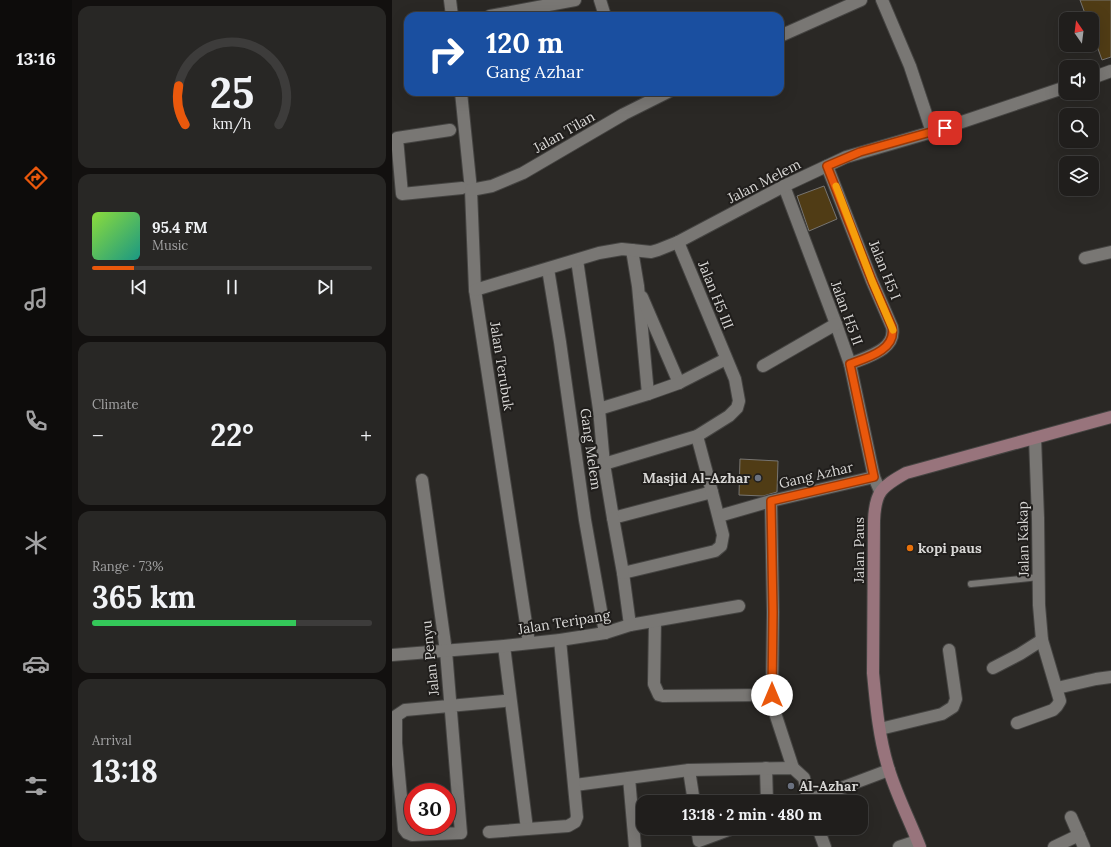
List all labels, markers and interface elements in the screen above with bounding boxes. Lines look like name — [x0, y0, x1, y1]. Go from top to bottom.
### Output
north arrow — [1059, 12, 1099, 52]
map controls — [1059, 12, 1099, 196]
text: 120 m — [486, 25, 563, 61]
icon: right — [420, 28, 472, 80]
text: 13:16 — [16, 47, 56, 70]
text: Gang Azhar — [486, 60, 583, 83]
button: sound — [1059, 60, 1099, 100]
text: 25 — [210, 66, 254, 119]
street label: Jalan Tilan — [529, 107, 598, 157]
button: search — [1059, 108, 1099, 148]
pin — [928, 111, 962, 145]
text: km/h — [213, 115, 252, 134]
icon: arrive — [934, 117, 956, 139]
street label: Jalan Melem — [724, 155, 804, 208]
button: layers — [1059, 156, 1099, 196]
icon: directions — [22, 164, 50, 192]
text: 95.4 FM — [152, 218, 208, 237]
text: Music — [152, 237, 188, 254]
street label: Jalan H5 I — [865, 237, 905, 302]
street label: Jalan H5 III — [694, 257, 738, 332]
icon: previous — [128, 276, 150, 298]
icon: pause — [221, 276, 243, 298]
icon: next — [314, 276, 336, 298]
street label: Jalan H5 II — [827, 277, 867, 348]
icon: music — [22, 285, 50, 313]
street label: Jalan Terubuk — [486, 319, 518, 412]
text: Climate — [92, 396, 139, 413]
icon: phone — [22, 407, 50, 435]
street label: Gang Melem — [576, 407, 606, 491]
text: 22° — [210, 416, 254, 454]
text: − — [92, 421, 104, 449]
text: + — [360, 421, 372, 449]
street label: Gang Azhar — [777, 458, 855, 492]
place label: Masjid Al-Azhar — [642, 469, 750, 487]
marker: Masjid Al-Azhar — [753, 473, 763, 483]
street label: Jalan Kakap — [1013, 501, 1033, 578]
street label: Jalan Paus — [850, 517, 868, 584]
icon: climate — [22, 529, 50, 557]
place label: kopi paus — [918, 539, 982, 557]
marker: kopi paus — [905, 543, 915, 553]
text: Range · 73% — [92, 558, 164, 575]
text: 365 km — [92, 578, 196, 616]
street label: Jalan Teripang — [516, 606, 612, 638]
street label: Jalan Penyu — [417, 620, 443, 697]
icon: car — [22, 650, 50, 678]
position arrow — [751, 674, 793, 716]
text: Arrival — [92, 732, 132, 749]
text: 13:18 — [92, 752, 158, 790]
icon: filters — [22, 772, 50, 800]
place label: Al-Azhar — [799, 777, 858, 795]
marker: Al-Azhar — [786, 781, 796, 791]
speed limit sign: 30 — [404, 783, 456, 835]
text: 13:18 · 2 min · 480 m — [682, 805, 822, 824]

